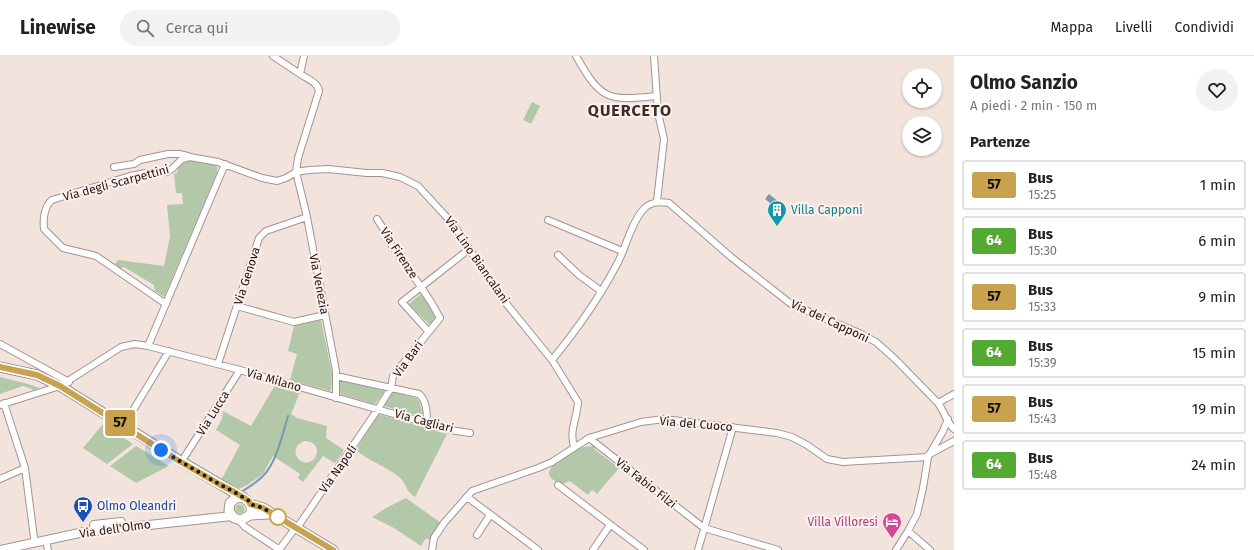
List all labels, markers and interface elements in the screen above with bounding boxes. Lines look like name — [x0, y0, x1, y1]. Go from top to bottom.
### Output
search box — [120, 10, 400, 46]
text: Linewise — [20, 16, 96, 39]
icon: search — [134, 17, 156, 39]
text: Cerca qui — [166, 19, 229, 37]
text: Mappa — [1050, 19, 1093, 36]
text: Livelli — [1115, 19, 1153, 36]
text: Condividi — [1175, 19, 1234, 36]
map controls — [902, 68, 942, 156]
button: locate — [902, 68, 942, 108]
button: heart — [1196, 69, 1238, 111]
text: Olmo Sanzio — [970, 71, 1078, 94]
text: A piedi · 2 min · 150 m — [970, 98, 1097, 113]
district label: QUERCETO — [588, 101, 672, 120]
button: layers — [902, 116, 942, 156]
text: Partenze — [970, 133, 1030, 151]
street label: Via degli Scarpettini — [61, 162, 171, 204]
text: Bus — [1028, 169, 1053, 187]
text: 57 — [987, 176, 1001, 193]
text: 1 min — [1200, 176, 1236, 194]
text: 15:25 — [1028, 187, 1056, 202]
building icon: Villa Capponi — [766, 199, 788, 227]
place label: Villa Capponi — [791, 203, 863, 217]
street label: Via Lino Biancalani — [442, 214, 512, 306]
street label: Via Firenze — [377, 225, 421, 281]
text: Bus — [1028, 225, 1053, 243]
text: 64 — [986, 232, 1002, 249]
text: 6 min — [1198, 232, 1236, 250]
text: 15:30 — [1028, 243, 1057, 258]
street label: Via Genova — [231, 245, 263, 307]
street label: Via Venezia — [306, 253, 332, 315]
text: Bus — [1028, 281, 1053, 299]
text: 57 — [987, 288, 1001, 305]
text: 9 min — [1198, 288, 1236, 306]
street label: Via dei Capponi — [789, 297, 871, 345]
text: 15:33 — [1028, 299, 1056, 314]
text: Bus — [1028, 337, 1053, 355]
street label: Via Bari — [390, 338, 426, 380]
text: 64 — [986, 344, 1002, 361]
text: 15 min — [1192, 344, 1236, 362]
text: 15:39 — [1028, 355, 1057, 370]
street label: Via Milano — [245, 365, 303, 395]
street label: Via Lucca — [194, 388, 232, 438]
text: Bus — [1028, 393, 1053, 411]
text: 57 — [987, 400, 1001, 417]
text: 19 min — [1192, 400, 1236, 418]
street label: Via Cagliari — [393, 406, 455, 436]
line badge: 57 — [102, 410, 138, 436]
text: 15:43 — [1028, 411, 1056, 426]
text: 57 — [113, 414, 127, 431]
street label: Via del Cuoco — [659, 414, 733, 434]
your location — [151, 440, 171, 460]
street label: Via Napoli — [316, 442, 360, 496]
text: Bus — [1028, 449, 1053, 467]
street label: Via Fabio Filzi — [613, 455, 679, 511]
text: 64 — [986, 456, 1002, 473]
text: 24 min — [1191, 456, 1236, 474]
text: 15:48 — [1028, 467, 1057, 482]
bus stop icon: Olmo Oleandri — [72, 495, 94, 523]
place label: Olmo Oleandri — [97, 499, 176, 513]
unlabelled marker — [269, 508, 287, 526]
hotel icon: Villa Villoresi — [881, 511, 903, 539]
place label: Villa Villoresi — [807, 515, 878, 529]
street label: Via dell'Olmo — [78, 517, 152, 541]

